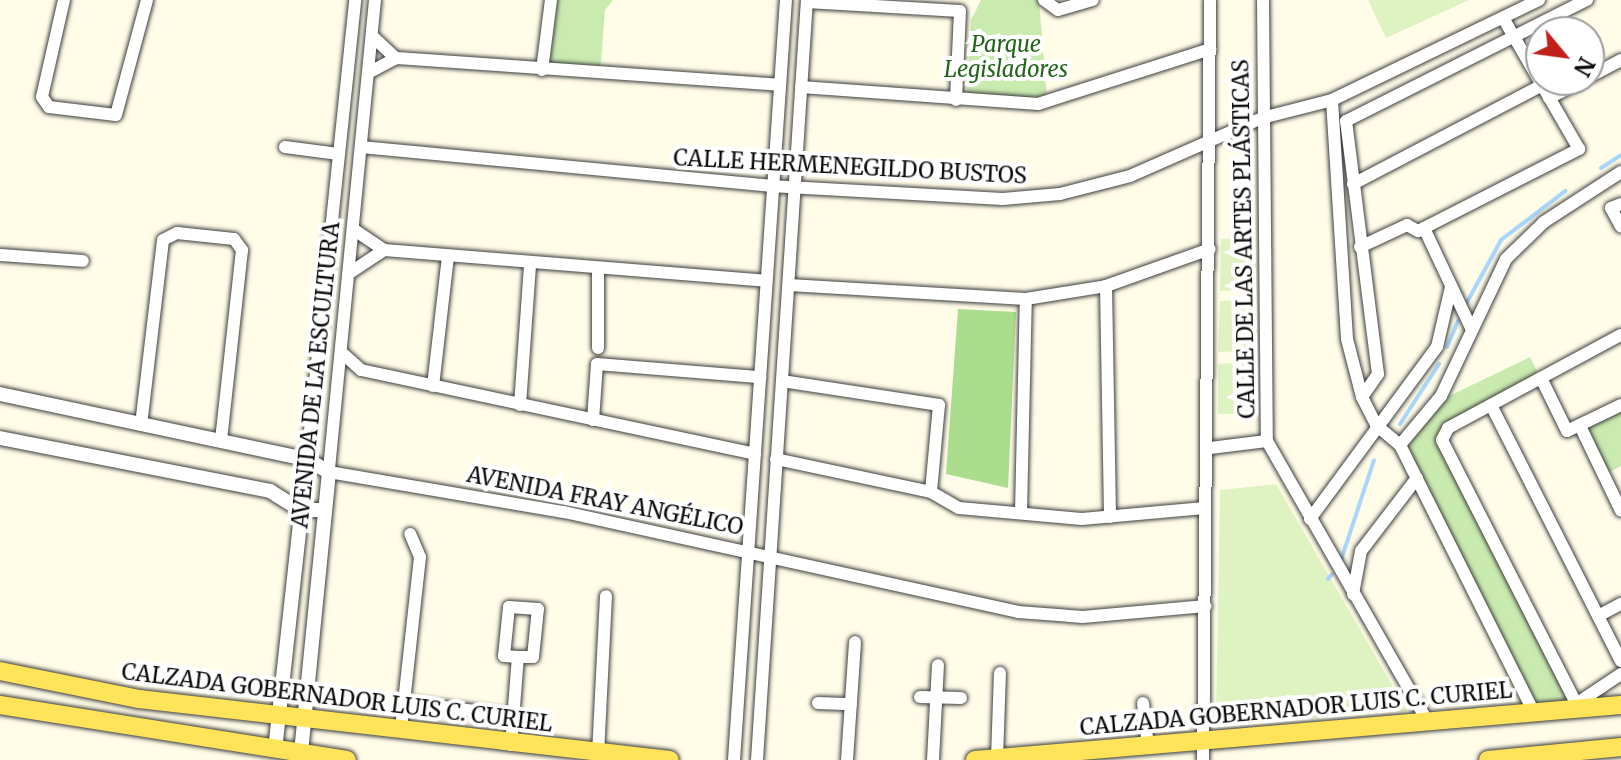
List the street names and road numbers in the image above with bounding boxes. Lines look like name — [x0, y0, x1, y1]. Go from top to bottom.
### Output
street label: CALLE DE LAS ARTES PLÁSTICAS — [1228, 59, 1260, 419]
street label: CALLE HERMENEGILDO BUSTOS — [673, 145, 1027, 189]
street label: AVENIDA DE LA ESCULTURA — [287, 221, 345, 529]
street label: AVENIDA FRAY ANGÉLICO — [465, 461, 745, 541]
street label: CALZADA GOBERNADOR LUIS C. CURIEL — [120, 658, 554, 738]
street label: CALZADA GOBERNADOR LUIS C. CURIEL — [1079, 677, 1513, 741]

